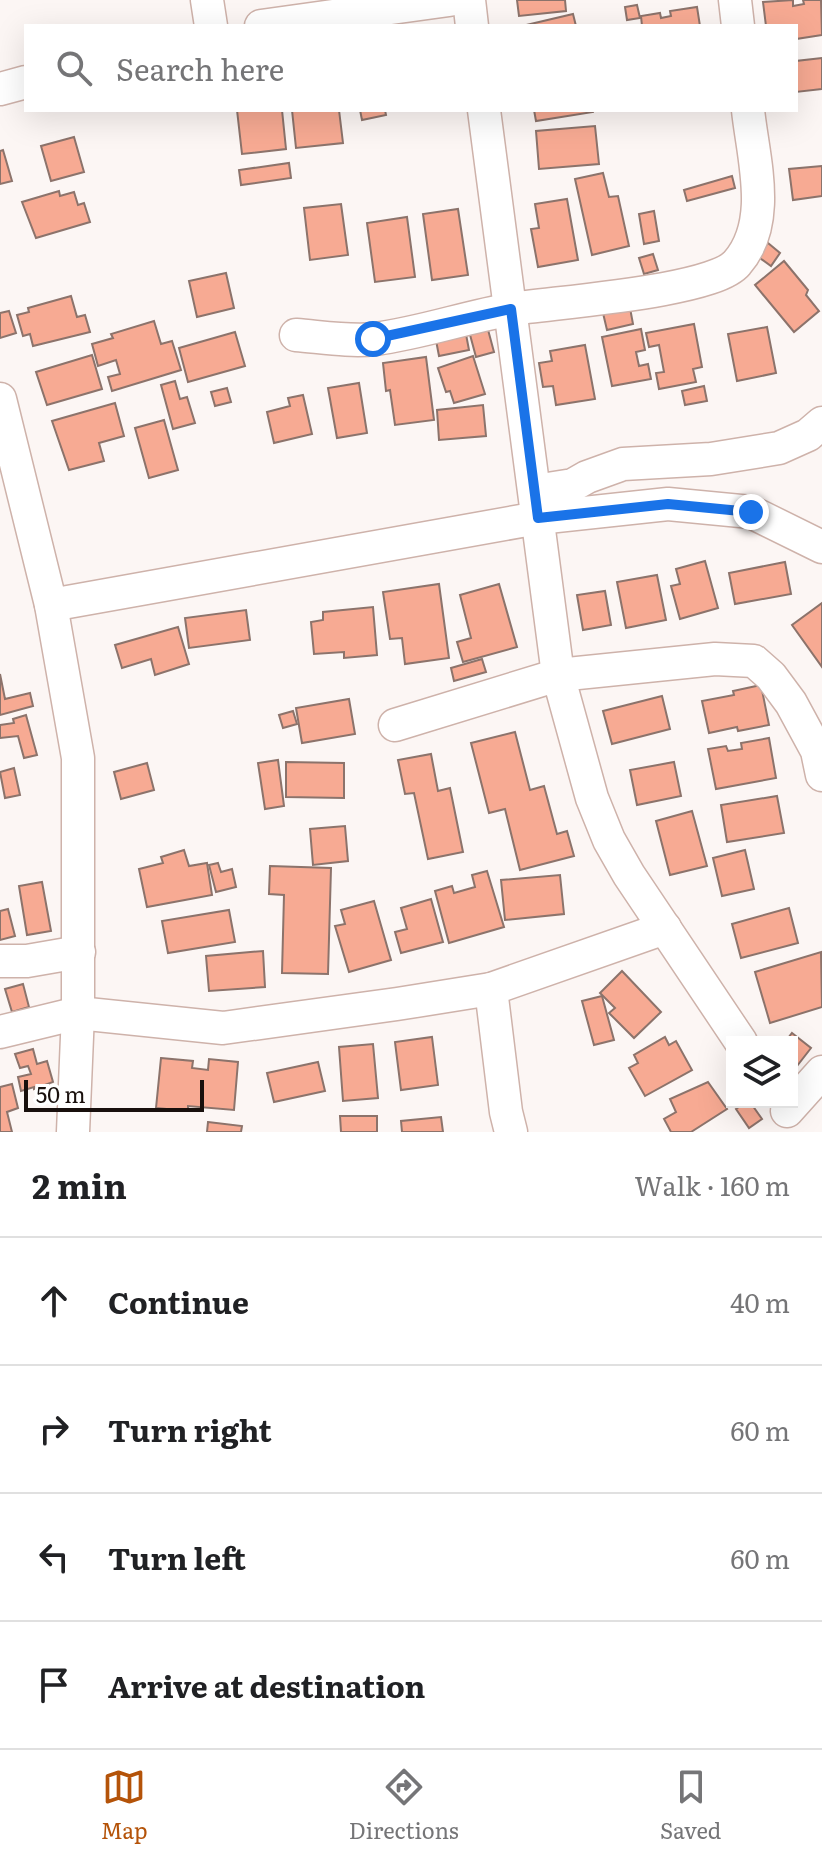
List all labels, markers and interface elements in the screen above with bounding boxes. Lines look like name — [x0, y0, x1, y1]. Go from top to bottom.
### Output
search box — [24, 24, 798, 112]
icon: search — [52, 46, 96, 90]
text: Search here — [116, 46, 284, 90]
route start — [355, 321, 391, 357]
route end — [733, 494, 769, 530]
map controls — [726, 1036, 798, 1108]
button: layers — [726, 1036, 798, 1108]
scale bar — [24, 1076, 204, 1112]
text: 50 m — [36, 1077, 86, 1110]
text: 2 min — [32, 1159, 127, 1209]
text: Walk · 160 m — [634, 1165, 790, 1204]
icon: ahead — [32, 1279, 76, 1323]
text: Continue — [108, 1279, 249, 1323]
text: 40 m — [730, 1282, 790, 1321]
icon: right — [32, 1407, 76, 1451]
text: Turn right — [108, 1407, 272, 1451]
text: 60 m — [731, 1410, 790, 1449]
icon: left — [32, 1535, 76, 1579]
text: Turn left — [108, 1535, 246, 1579]
text: 60 m — [731, 1538, 790, 1577]
icon: arrive — [32, 1663, 76, 1707]
text: Arrive at destination — [108, 1663, 425, 1707]
tab: Map — [101, 1765, 148, 1846]
tab: Directions — [349, 1765, 459, 1846]
tab: Saved — [660, 1765, 721, 1846]

